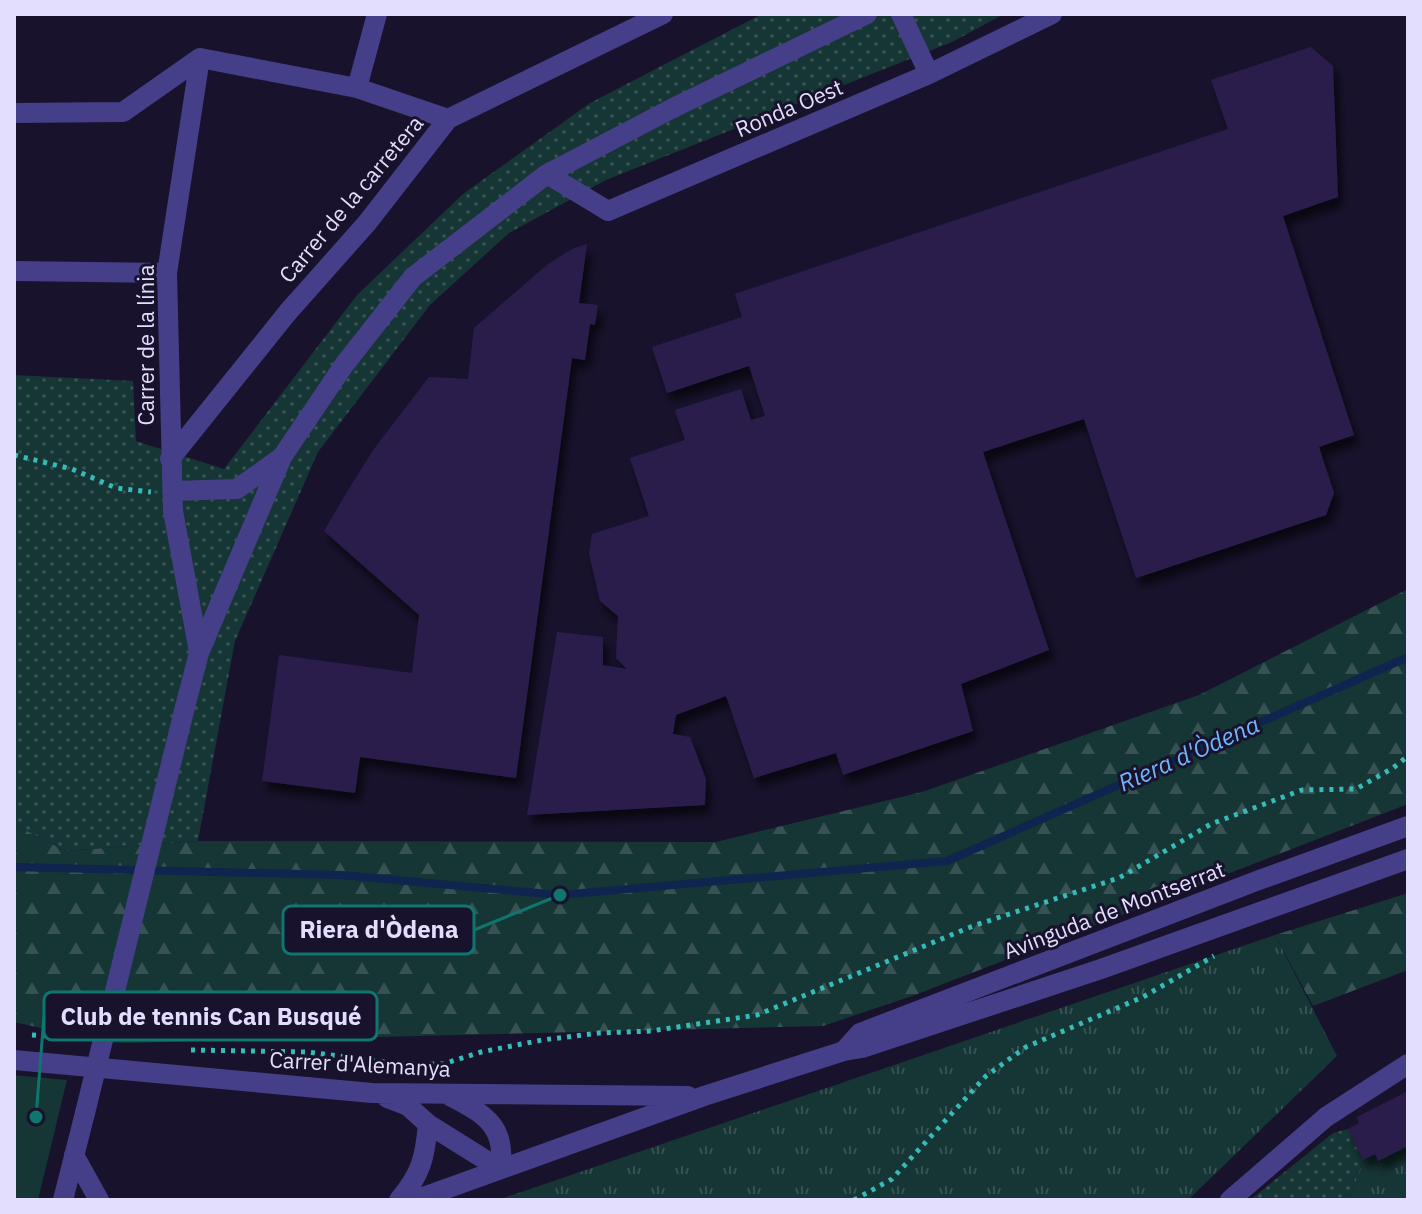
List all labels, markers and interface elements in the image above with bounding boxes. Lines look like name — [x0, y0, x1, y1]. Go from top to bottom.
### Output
street label: Ronda Oest — [731, 72, 847, 143]
street label: Carrer de la carretera — [272, 109, 429, 288]
street label: Carrer de la línia — [131, 264, 160, 425]
water label: Riera d'Òdena — [1113, 708, 1264, 799]
street label: Avinguda de Montserrat — [999, 854, 1229, 965]
callout: Riera d'Òdena — [283, 906, 474, 954]
text: Riera d'Òdena — [299, 913, 459, 945]
callout: Club de tennis Can Busqué — [44, 992, 377, 1040]
text: Club de tennis Can Busqué — [60, 1000, 362, 1032]
street label: Carrer d'Alemanya — [269, 1044, 452, 1083]

